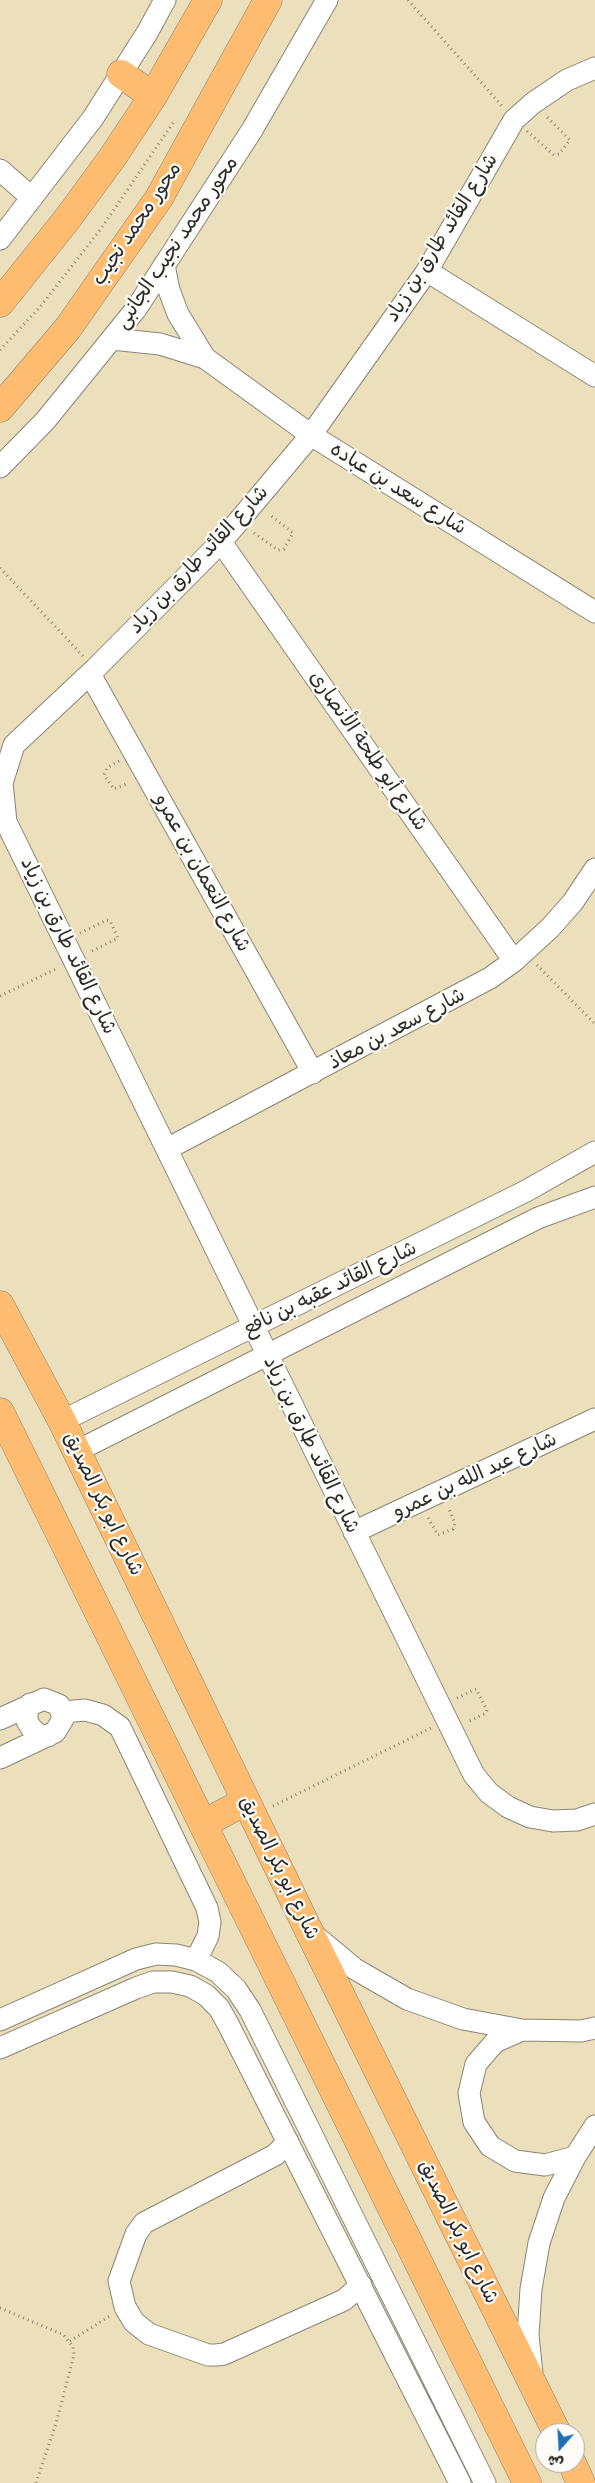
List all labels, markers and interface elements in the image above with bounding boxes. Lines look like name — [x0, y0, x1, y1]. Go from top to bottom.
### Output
street label: شارع القائد طارق بن زياد — [380, 149, 504, 327]
street label: محور محمد نجيب الجانبى — [110, 152, 244, 334]
street label: محور محمد نجيب — [87, 158, 187, 290]
street label: شارع سعد بن عباده — [326, 438, 470, 540]
street label: شارع القائد طارق بن زياد — [124, 481, 274, 639]
street label: شارع أبو طلحة الأنصارى — [304, 666, 432, 836]
street label: شارع النعمان بن عمرو — [149, 790, 255, 956]
street label: شارع القائد طارق بن زياد — [15, 854, 121, 1038]
street label: شارع سعد بن معاذ — [325, 983, 469, 1075]
street label: شارع القائد عقبه بن نافع — [239, 1236, 421, 1342]
street label: شارع القائد طارق بن زياد — [258, 1353, 364, 1537]
street label: شارع عبد الله بن عمرو — [389, 1427, 561, 1525]
street label: شارع ابو بكر الصديق — [58, 1428, 148, 1580]
street label: شارع ابو بكر الصديق — [234, 1792, 324, 1944]
street label: شارع ابو بكر الصديق — [413, 2156, 503, 2308]
north arrow — [535, 2423, 585, 2473]
text: ش — [545, 2451, 565, 2472]

